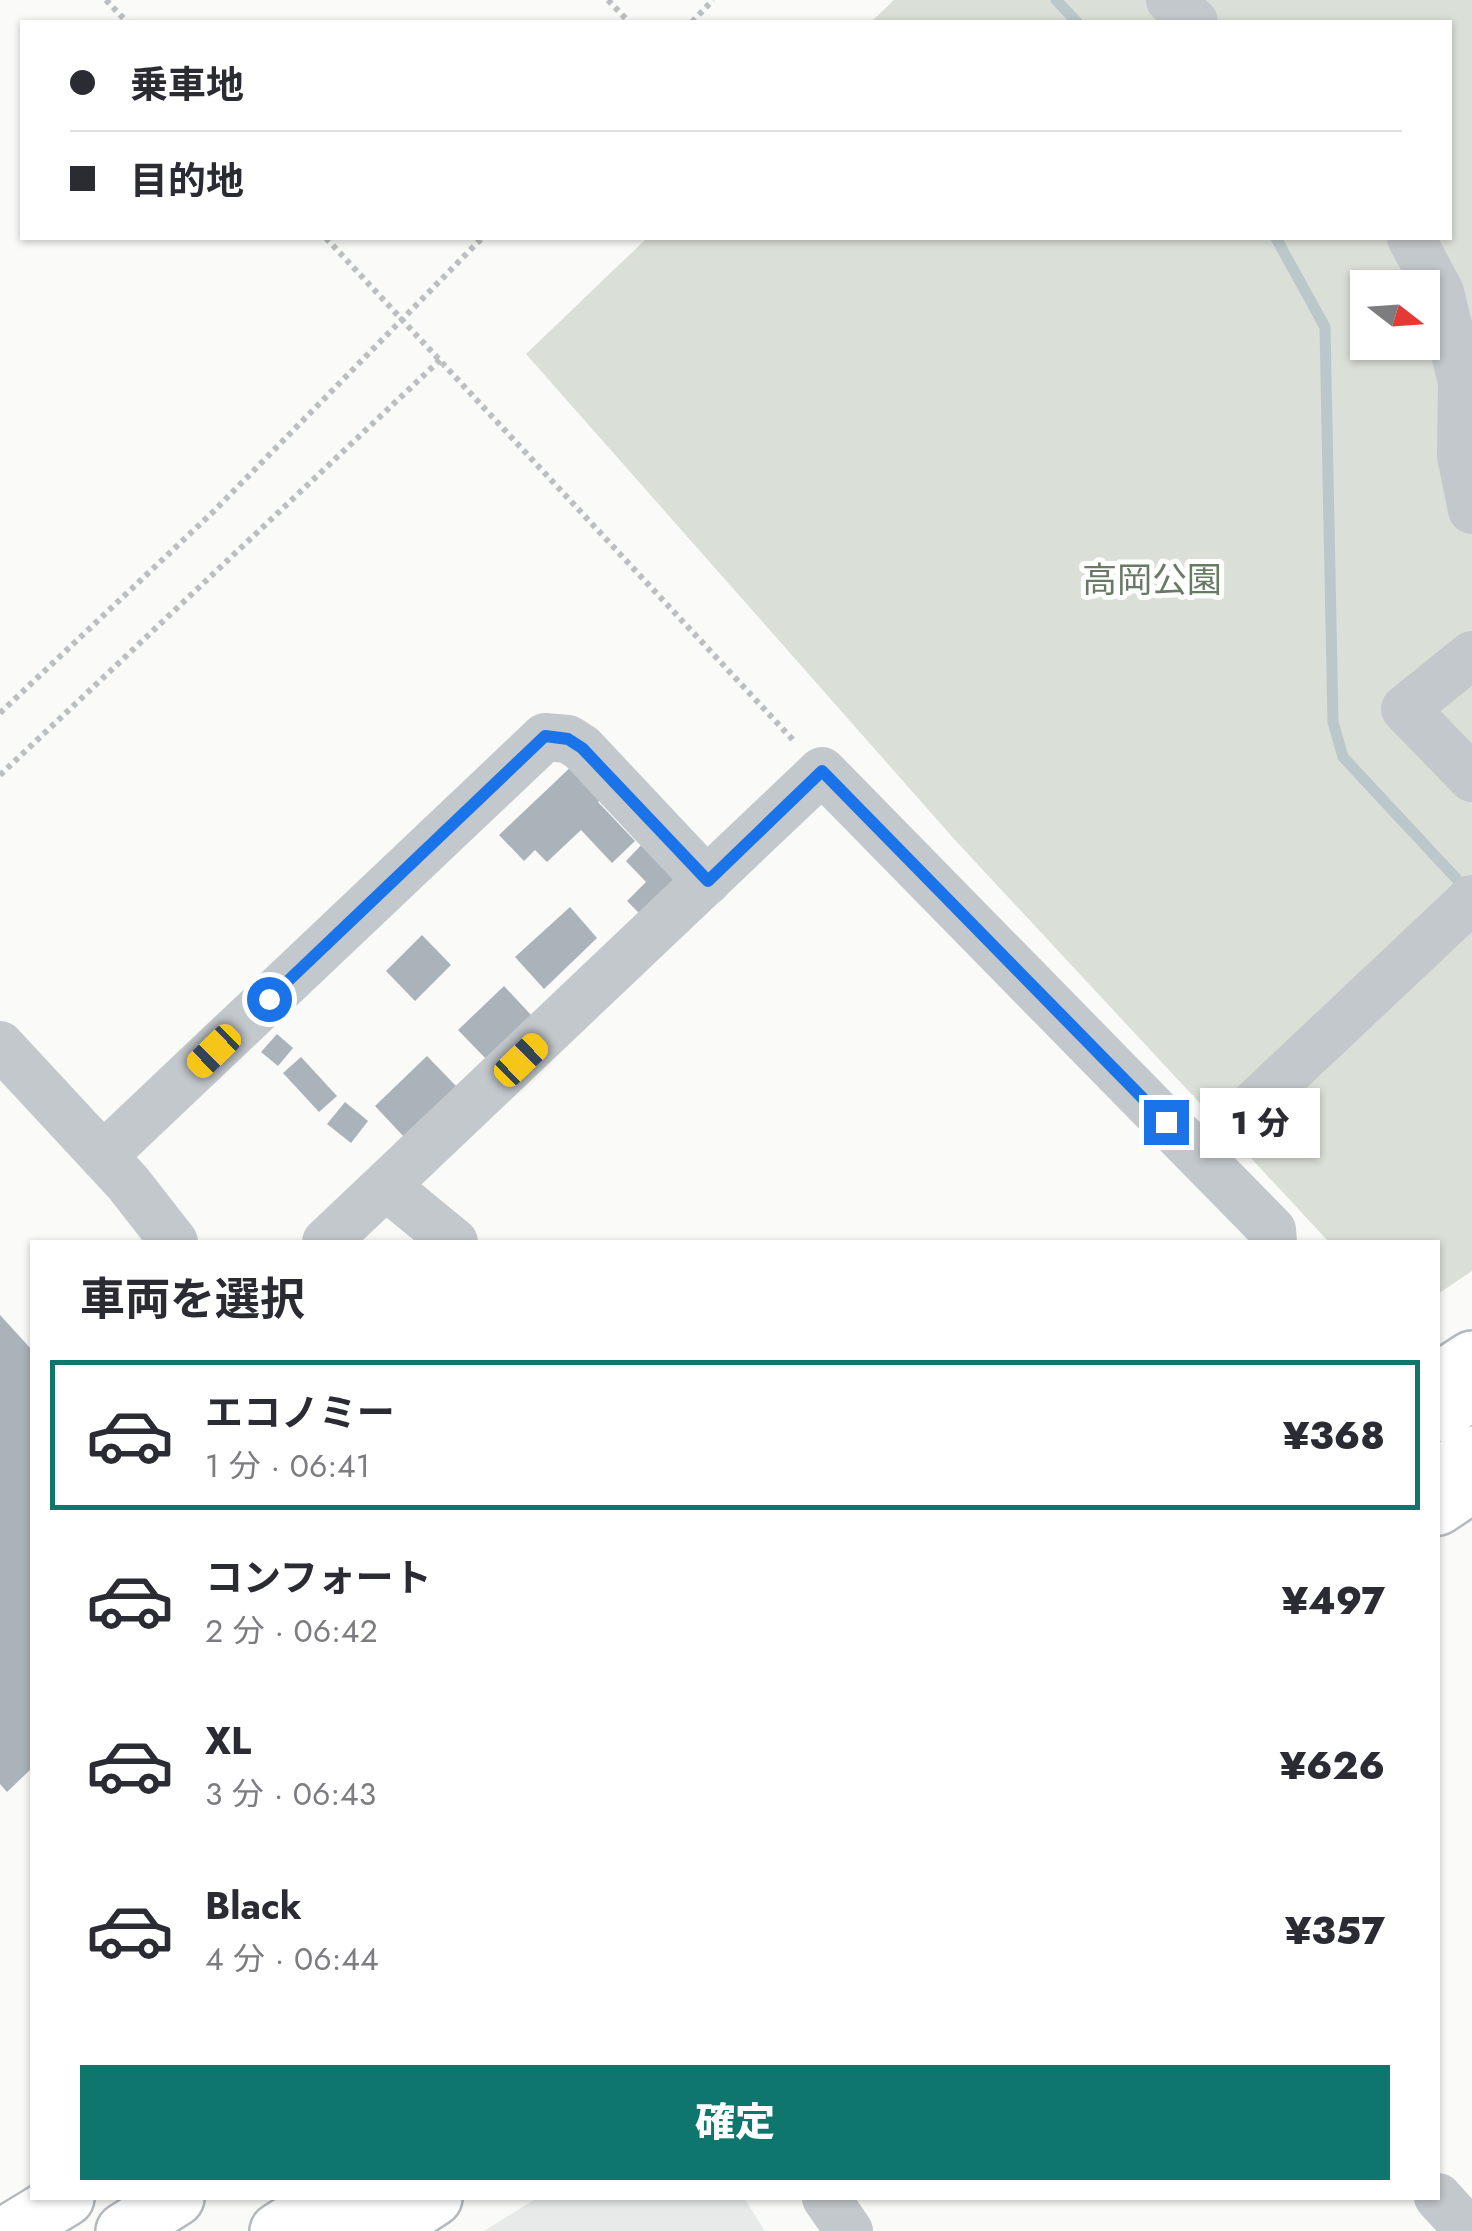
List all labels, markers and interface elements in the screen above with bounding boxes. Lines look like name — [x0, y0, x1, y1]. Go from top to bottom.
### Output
text: 乗車地 — [130, 57, 244, 112]
text: 目的地 — [130, 153, 244, 208]
north arrow — [1350, 270, 1440, 360]
map controls — [1350, 270, 1440, 360]
park label: 高岡公園 — [1082, 555, 1222, 605]
route start — [247, 977, 292, 1022]
car — [182, 1019, 246, 1083]
car — [489, 1028, 553, 1092]
callout: 1 分 — [1201, 1087, 1321, 1157]
route end — [1144, 1100, 1189, 1145]
text: 1 分 — [1231, 1100, 1289, 1146]
text: 車両を選択 — [80, 1267, 305, 1332]
text: エコノミー — [205, 1385, 395, 1440]
icon: car — [85, 1390, 175, 1480]
text: ¥368 — [1283, 1408, 1385, 1463]
text: 1 分 · 06:41 — [205, 1443, 370, 1489]
text: コンフォート — [205, 1550, 432, 1605]
icon: car — [85, 1555, 175, 1645]
text: ¥497 — [1282, 1573, 1385, 1628]
text: 2 分 · 06:42 — [205, 1608, 378, 1654]
text: XL — [205, 1713, 251, 1768]
icon: car — [85, 1720, 175, 1810]
text: ¥626 — [1280, 1738, 1385, 1793]
text: 3 分 · 06:43 — [205, 1771, 376, 1817]
text: Black — [205, 1878, 302, 1933]
icon: car — [85, 1885, 175, 1975]
text: ¥357 — [1285, 1903, 1385, 1958]
text: 4 分 · 06:44 — [205, 1936, 379, 1982]
button: 確定 — [80, 2065, 1390, 2180]

